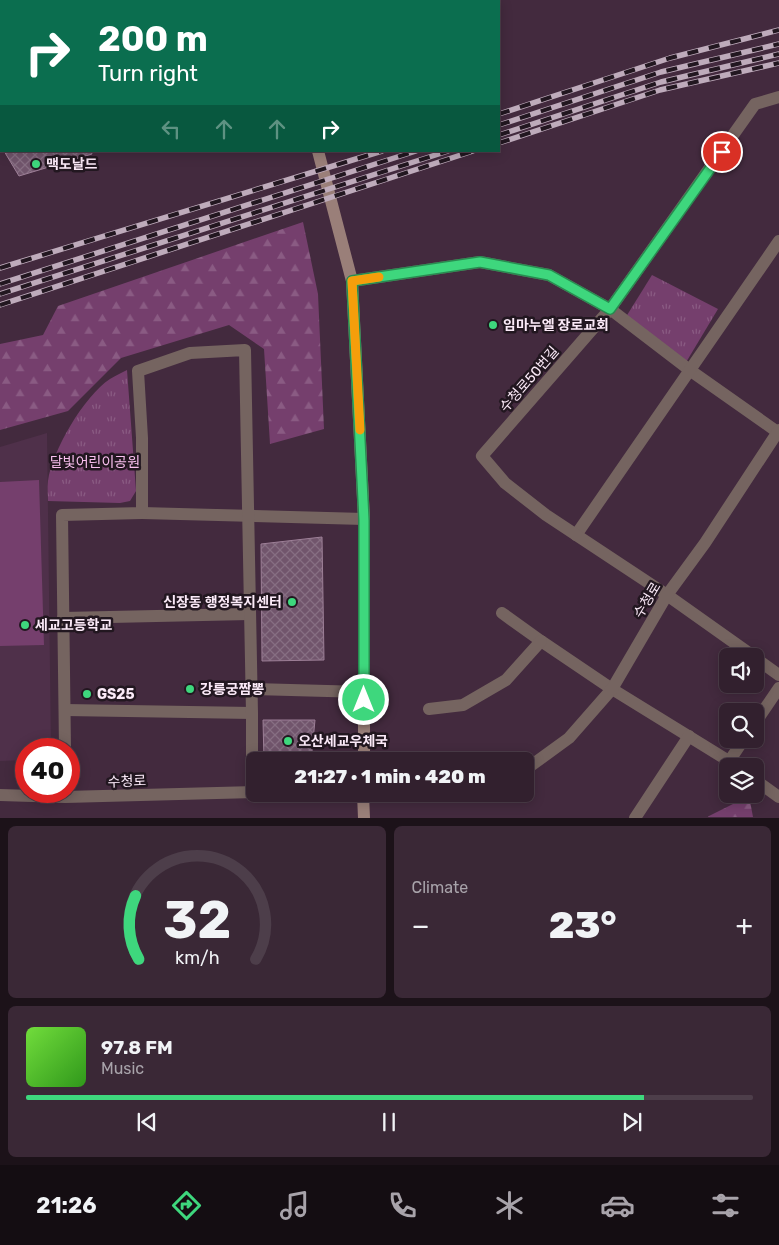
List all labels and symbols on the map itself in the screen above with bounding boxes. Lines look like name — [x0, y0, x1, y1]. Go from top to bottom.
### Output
pin — [701, 131, 743, 173]
place label: 맥도날드 — [46, 156, 98, 173]
marker: 맥도날드 — [30, 158, 42, 170]
place label: 임마누엘 장로교회 — [503, 317, 609, 334]
marker: 임마누엘 장로교회 — [487, 319, 499, 331]
street label: 수청로50번길 — [496, 343, 563, 416]
park label: 달빛어린이공원 — [50, 454, 140, 471]
street label: 수청로 — [630, 579, 665, 621]
place label: 신장동 행정복지센터 — [163, 594, 282, 611]
marker: 신장동 행정복지센터 — [286, 596, 298, 608]
place label: 세교고등학교 — [35, 617, 112, 634]
marker: 세교고등학교 — [19, 619, 31, 631]
position arrow — [337, 673, 389, 725]
place label: 강릉궁짬뽕 — [200, 681, 265, 698]
marker: 강릉궁짬뽕 — [184, 683, 196, 695]
place label: GS25 — [97, 686, 135, 703]
marker: GS25 — [81, 688, 93, 700]
place label: 오산세교우체국 — [298, 733, 388, 750]
marker: 오산세교우체국 — [282, 735, 294, 747]
speed limit sign: 40 — [15, 738, 80, 803]
street label: 수청로 — [107, 772, 147, 791]

